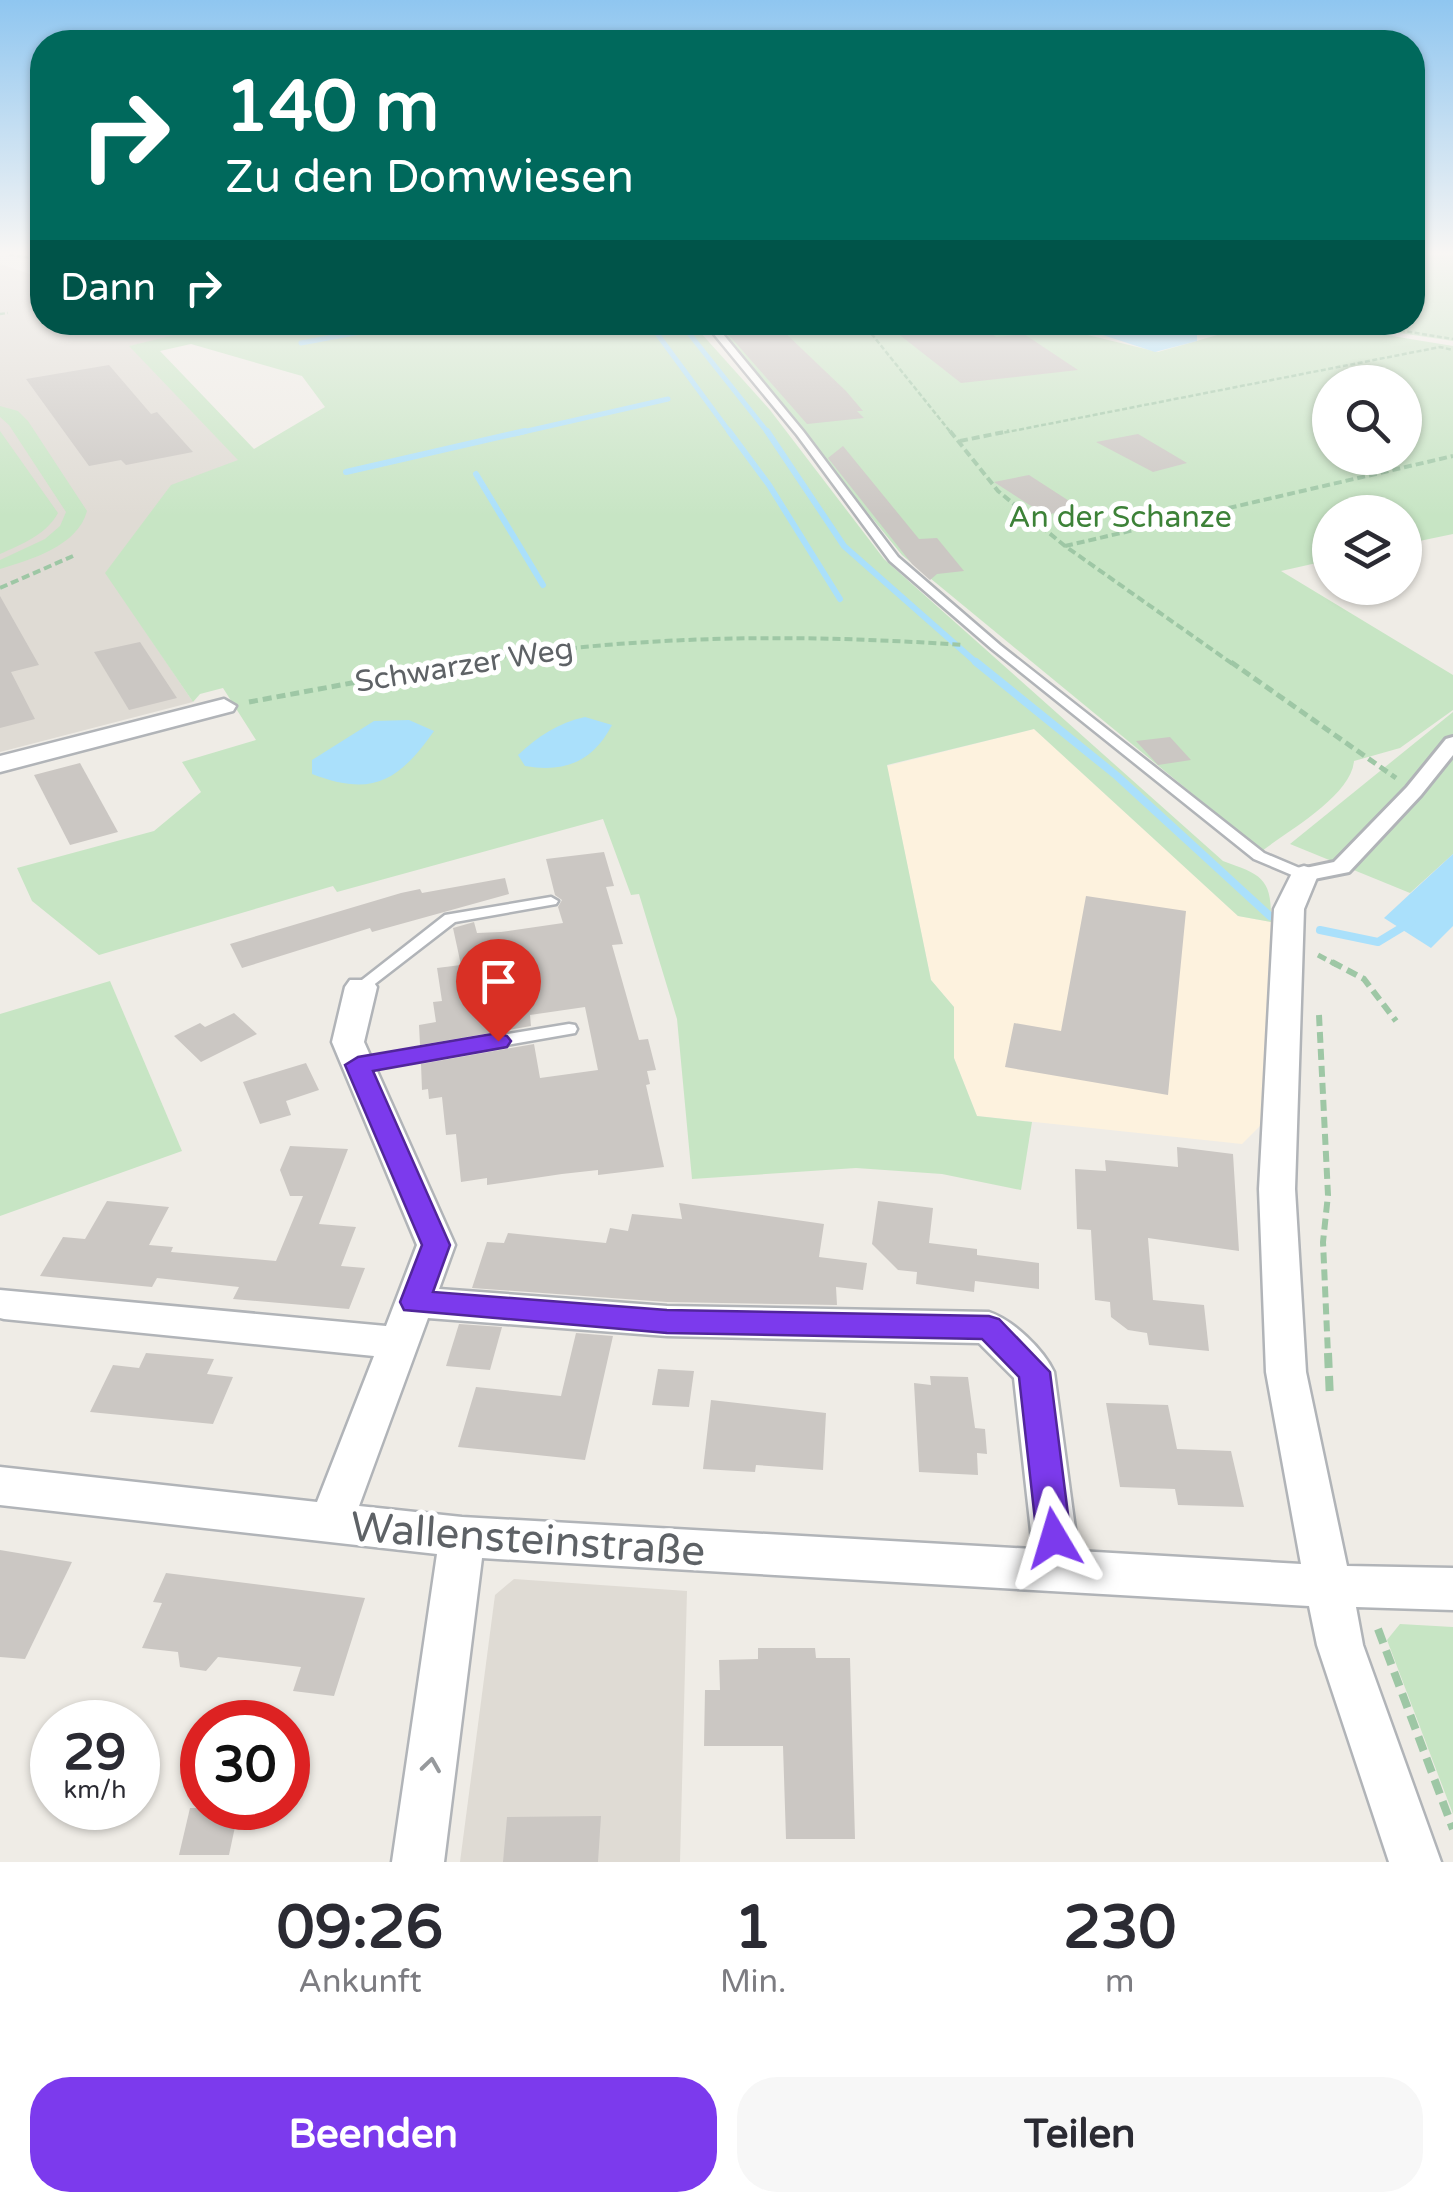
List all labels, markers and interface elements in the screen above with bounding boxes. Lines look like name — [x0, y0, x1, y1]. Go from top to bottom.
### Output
text: 140 m — [225, 66, 439, 150]
icon: right — [60, 70, 190, 200]
text: Zu den Domwiesen — [225, 151, 634, 205]
icon: right — [176, 260, 231, 315]
text: Dann — [60, 265, 156, 311]
map controls — [1312, 365, 1422, 605]
button: search — [1312, 365, 1422, 475]
button: layers — [1312, 495, 1422, 605]
park label: An der Schanze — [1008, 499, 1232, 536]
street label: Schwarzer Weg — [352, 630, 576, 701]
pin — [456, 939, 541, 1042]
icon: arrive — [471, 954, 526, 1009]
position arrow — [1002, 1486, 1106, 1590]
street label: Wallensteinstraße — [349, 1502, 707, 1577]
speed limit sign: 30 — [180, 1700, 310, 1830]
text: 29 — [64, 1723, 126, 1783]
one-way arrow — [420, 1757, 441, 1774]
text: km/h — [64, 1775, 126, 1805]
text: 09:26 — [277, 1892, 443, 1964]
text: 1 — [734, 1892, 772, 1964]
text: 230 — [1063, 1892, 1176, 1964]
text: Ankunft — [298, 1963, 422, 2001]
text: Min. — [720, 1963, 786, 2001]
text: m — [1105, 1963, 1134, 2001]
button: Beenden — [30, 2077, 717, 2192]
button: Teilen — [737, 2077, 1423, 2192]

